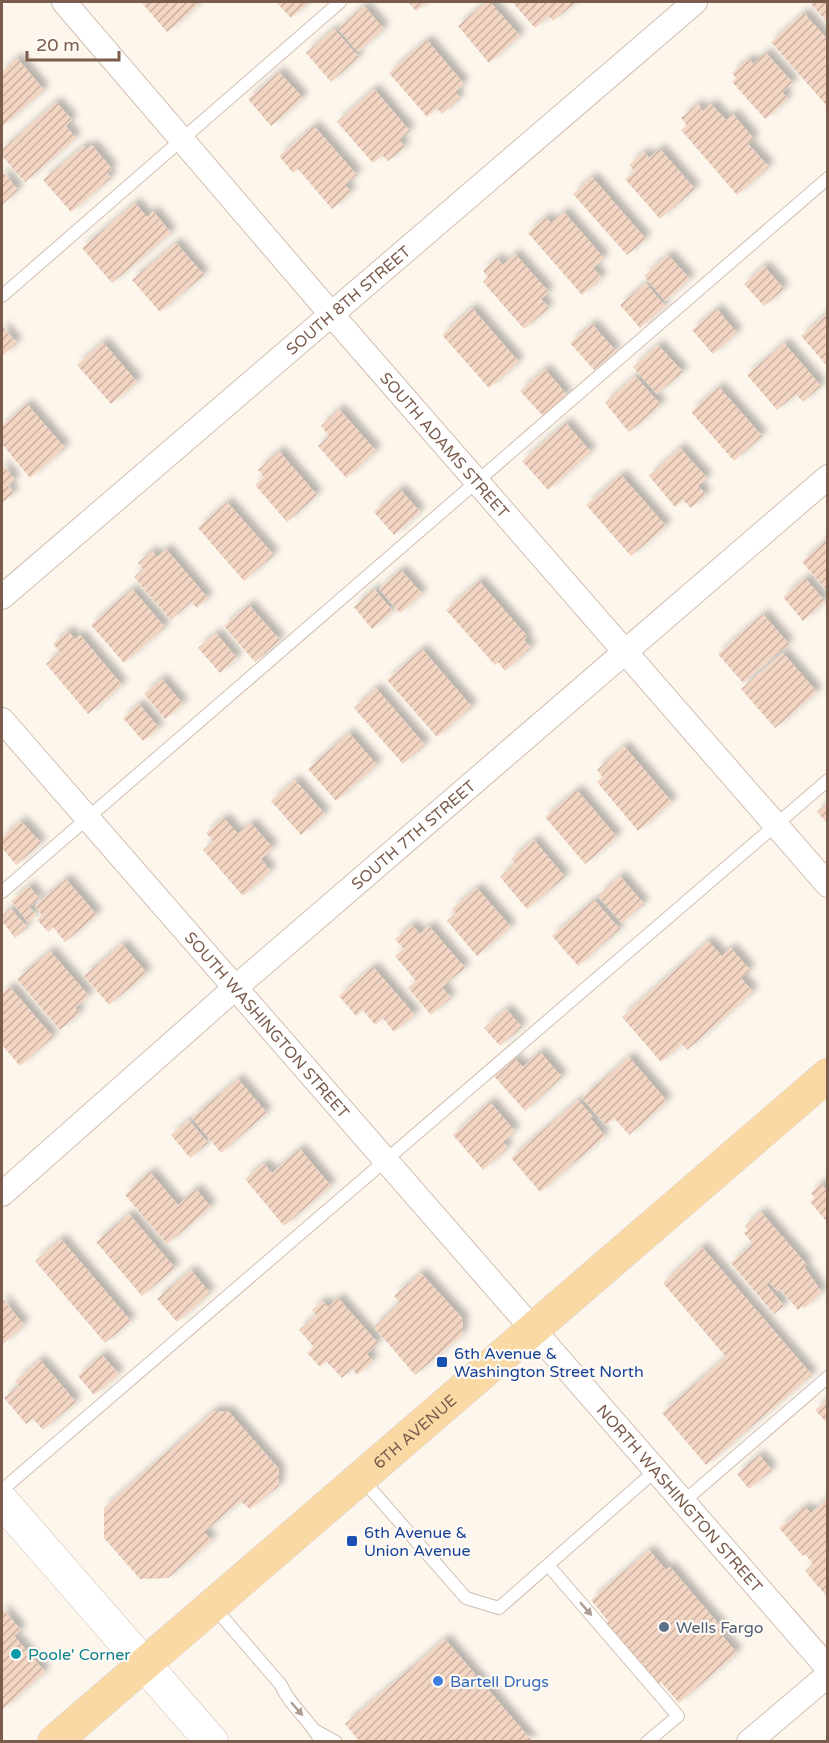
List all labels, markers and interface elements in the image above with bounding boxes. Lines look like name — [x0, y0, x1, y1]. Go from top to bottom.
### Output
scale bar — [27, 24, 118, 62]
text: 20 m — [36, 34, 80, 56]
street label: SOUTH 8TH STREET — [282, 242, 415, 360]
street label: SOUTH ADAMS STREET — [375, 368, 513, 523]
street label: SOUTH 7TH STREET — [347, 776, 480, 894]
street label: SOUTH WASHINGTON STREET — [180, 928, 353, 1123]
place label: 6th Avenue & Washington Street North — [454, 1344, 644, 1382]
marker: 6th Avenue & Washington Street North — [435, 1355, 449, 1369]
street label: 6TH AVENUE — [369, 1391, 461, 1473]
street label: NORTH WASHINGTON STREET — [592, 1401, 767, 1597]
place label: 6th Avenue & Union Avenue — [364, 1523, 470, 1561]
marker: 6th Avenue & Union Avenue — [345, 1534, 359, 1548]
one-way arrow — [579, 1601, 592, 1616]
place label: Wells Fargo — [676, 1618, 764, 1638]
marker: Wells Fargo — [657, 1620, 671, 1634]
place label: Poole' Corner — [28, 1645, 131, 1665]
marker: Poole' Corner — [9, 1647, 23, 1661]
place label: Bartell Drugs — [450, 1672, 549, 1692]
marker: Bartell Drugs — [431, 1674, 445, 1688]
one-way arrow — [290, 1701, 303, 1716]

